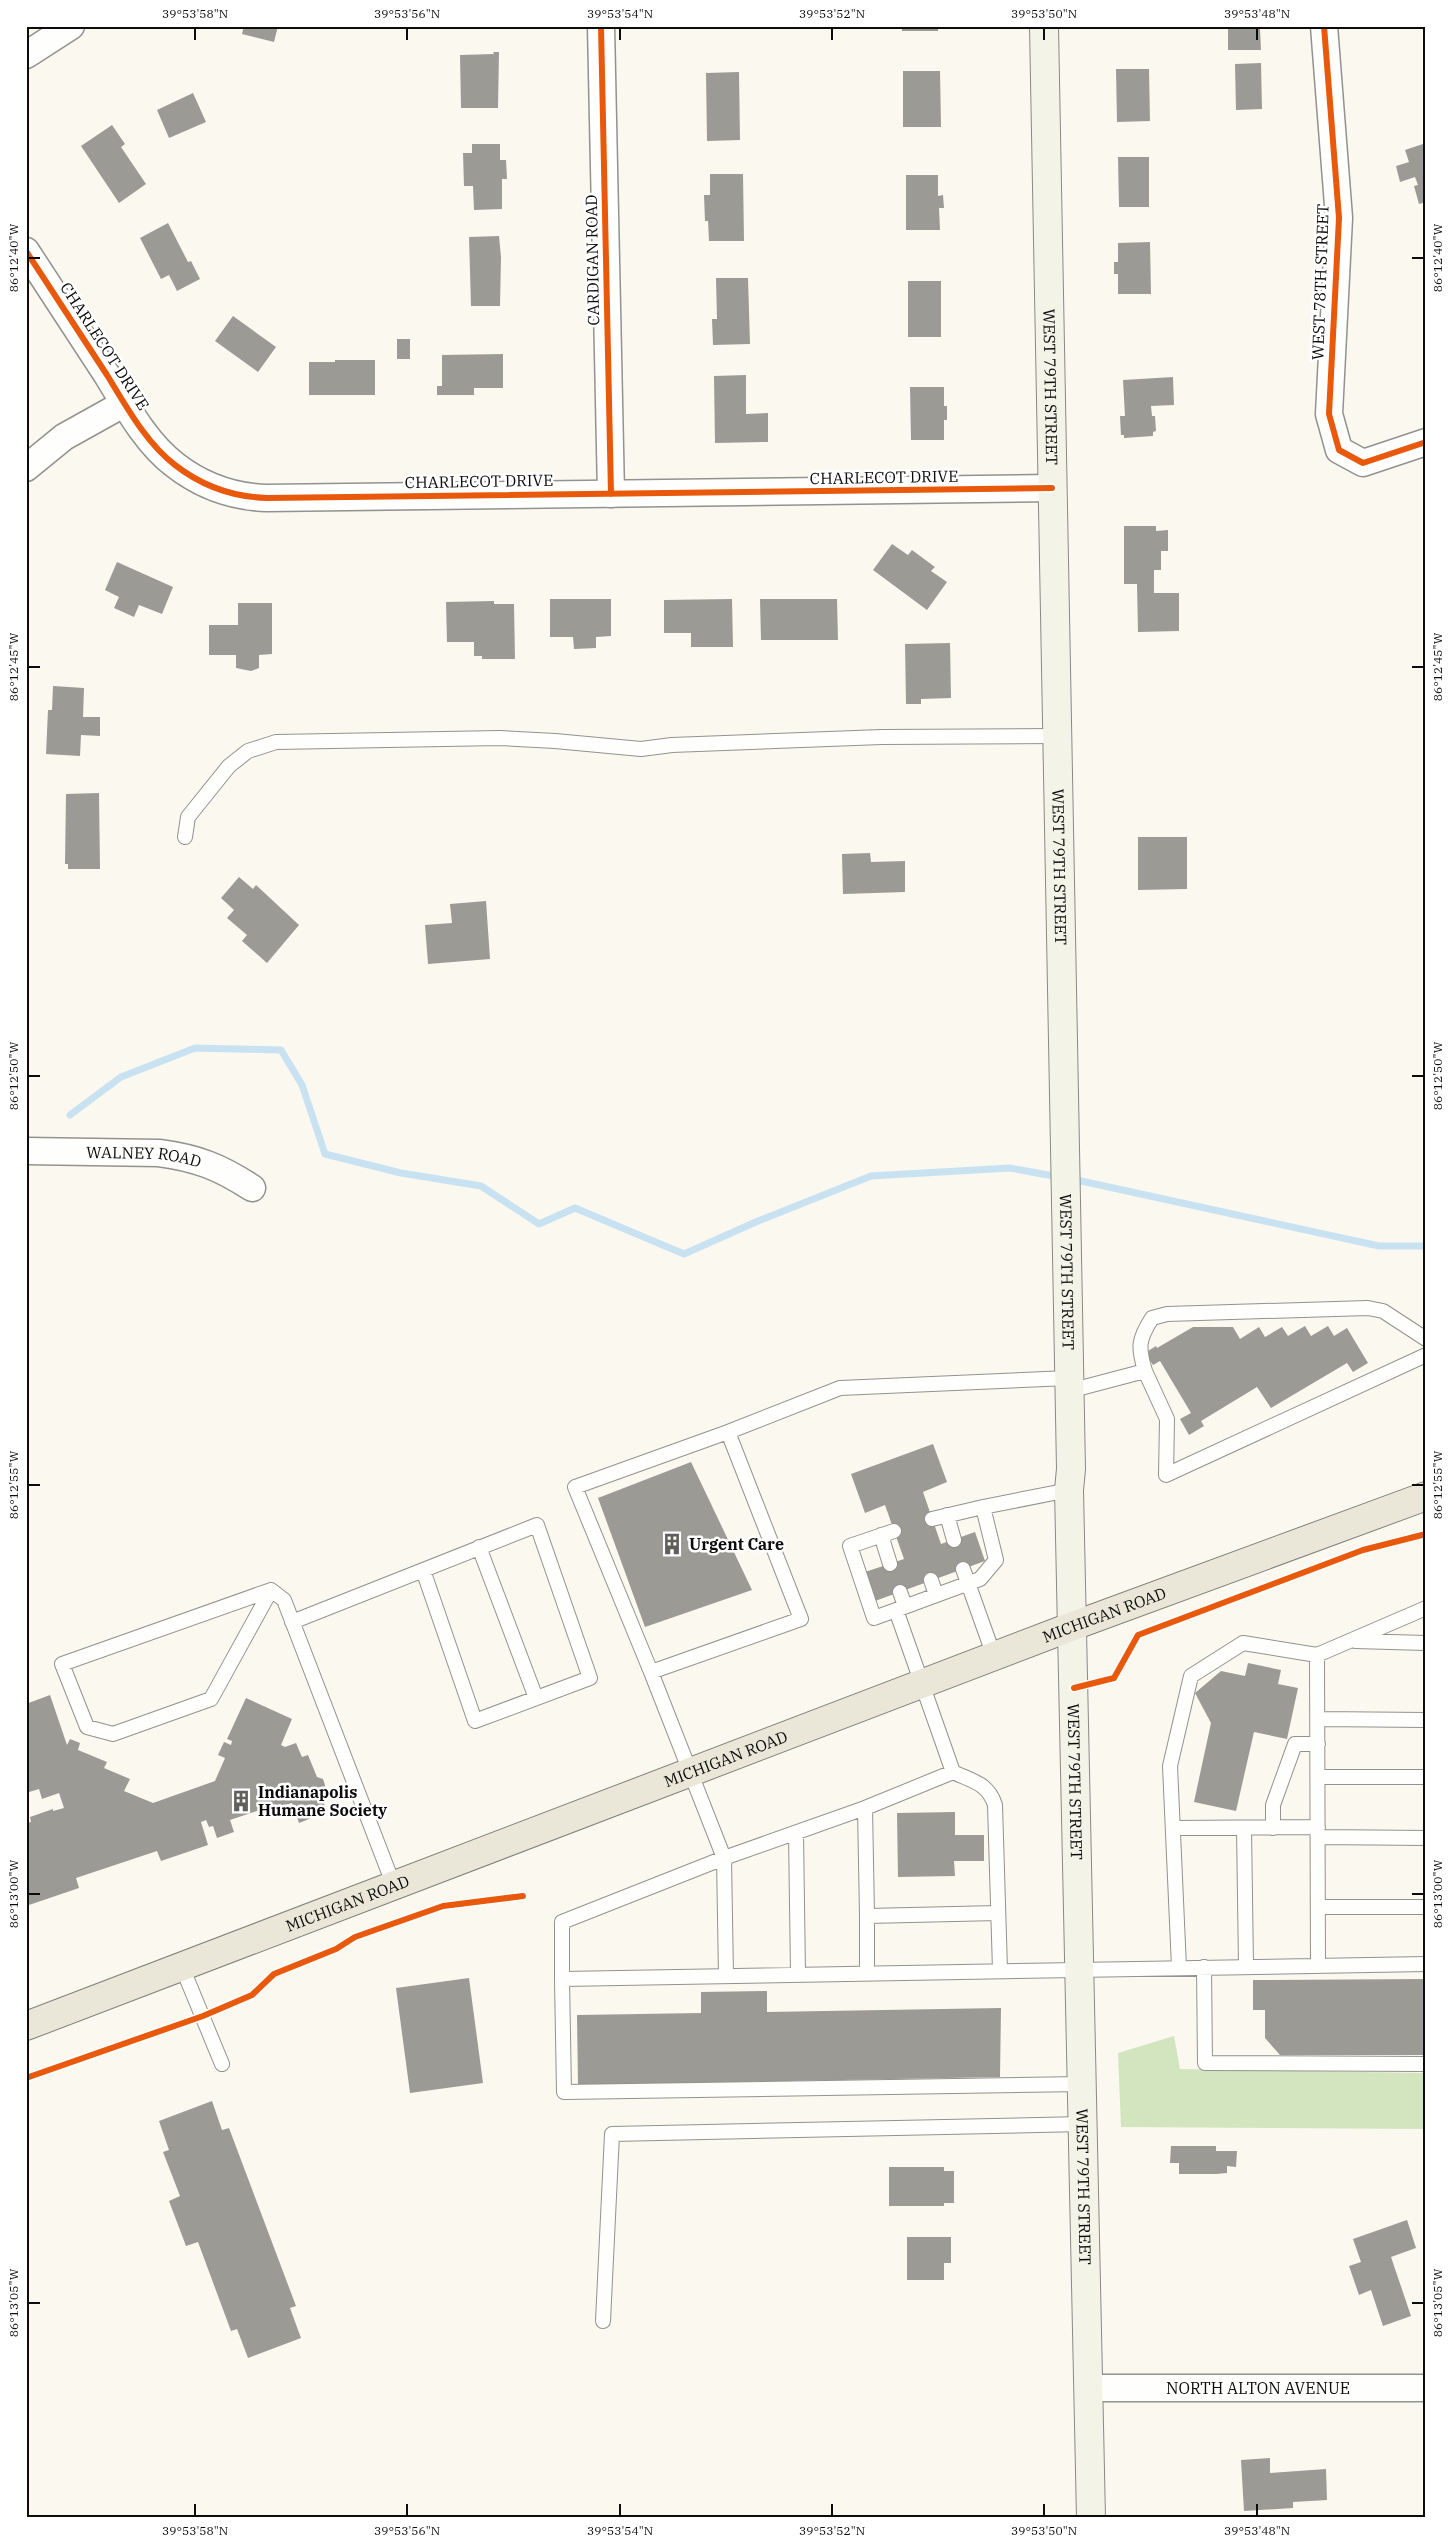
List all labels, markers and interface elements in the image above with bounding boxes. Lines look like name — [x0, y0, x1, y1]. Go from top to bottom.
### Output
text: 39°53'58"N — [162, 6, 228, 21]
text: 39°53'56"N — [374, 6, 440, 21]
text: 39°53'54"N — [587, 6, 653, 21]
text: 39°53'52"N — [799, 6, 865, 21]
text: 39°53'50"N — [1011, 6, 1077, 21]
text: 39°53'48"N — [1224, 6, 1290, 21]
street label: CARDIGAN ROAD — [581, 194, 603, 326]
street label: WEST 78TH STREET — [1307, 204, 1333, 360]
text: 86°12'40"W — [6, 223, 21, 292]
text: 86°12'40"W — [1430, 223, 1445, 292]
street label: CHARLECOT DRIVE — [56, 278, 154, 414]
street label: WEST 79TH STREET — [1039, 309, 1062, 465]
street label: CHARLECOT DRIVE — [810, 466, 958, 488]
street label: CHARLECOT DRIVE — [405, 470, 553, 492]
text: 86°12'45"W — [6, 632, 21, 701]
text: 86°12'45"W — [1430, 632, 1445, 701]
street label: WEST 79TH STREET — [1048, 788, 1071, 945]
text: 86°12'50"W — [6, 1041, 21, 1110]
text: 86°12'50"W — [1430, 1041, 1445, 1110]
street label: WALNEY ROAD — [86, 1142, 204, 1172]
street label: WEST 79TH STREET — [1056, 1193, 1079, 1350]
text: 86°12'55"W — [6, 1450, 21, 1519]
text: 86°12'55"W — [1430, 1450, 1445, 1519]
building icon: Urgent Care — [659, 1531, 685, 1557]
place label: Urgent Care — [689, 1534, 784, 1554]
street label: MICHIGAN ROAD — [1039, 1583, 1169, 1647]
street label: WEST 79TH STREET — [1064, 1703, 1087, 1860]
street label: MICHIGAN ROAD — [661, 1726, 790, 1791]
place label: Indianapolis Humane Society — [258, 1782, 388, 1820]
building icon: Indianapolis Humane Society — [228, 1788, 254, 1814]
text: 86°13'00"W — [6, 1859, 21, 1928]
text: 86°13'00"W — [1430, 1859, 1445, 1928]
street label: MICHIGAN ROAD — [283, 1871, 412, 1936]
street label: WEST 79TH STREET — [1072, 2108, 1096, 2265]
text: 86°13'05"W — [6, 2268, 21, 2337]
text: 86°13'05"W — [1430, 2268, 1445, 2337]
street label: NORTH ALTON AVENUE — [1166, 2378, 1350, 2398]
text: 39°53'58"N — [162, 2523, 228, 2538]
text: 39°53'56"N — [374, 2523, 440, 2538]
text: 39°53'54"N — [587, 2523, 653, 2538]
text: 39°53'52"N — [799, 2523, 865, 2538]
text: 39°53'50"N — [1011, 2523, 1077, 2538]
text: 39°53'48"N — [1224, 2523, 1290, 2538]

